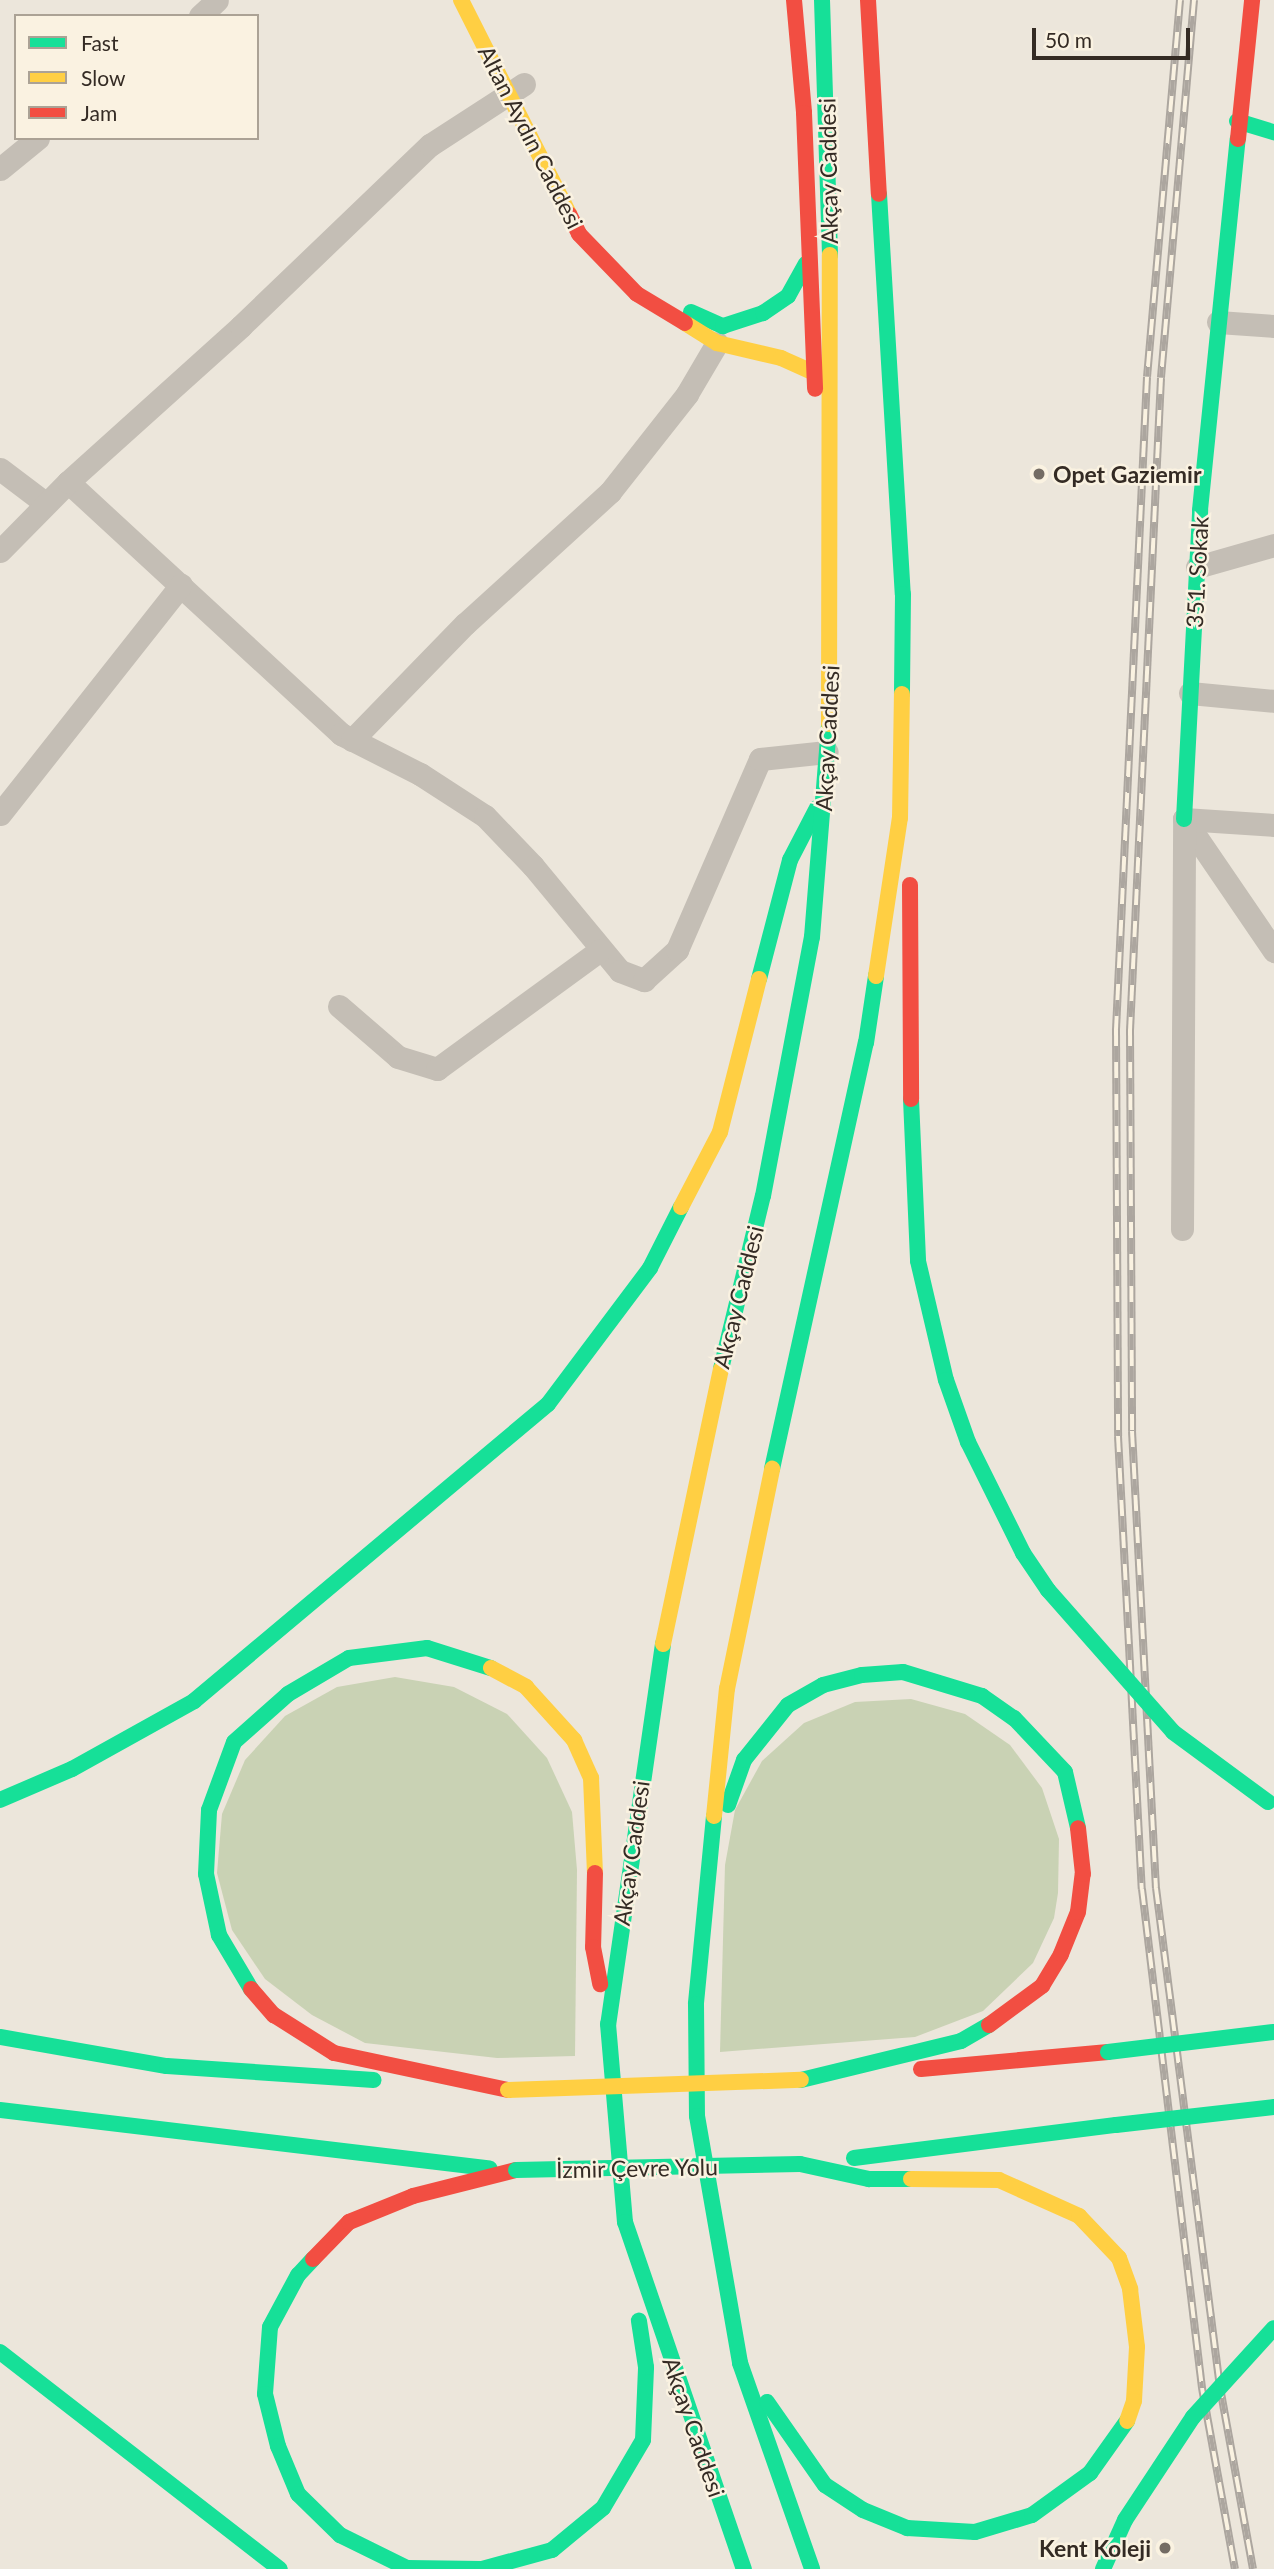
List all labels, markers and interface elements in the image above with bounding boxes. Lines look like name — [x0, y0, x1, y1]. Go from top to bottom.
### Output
legend — [14, 14, 259, 140]
scale bar — [1036, 14, 1194, 58]
text: 50 m — [1045, 27, 1092, 52]
text: Fast — [81, 30, 118, 55]
street label: Altan Aydın Caddesi — [473, 40, 589, 234]
text: Slow — [81, 65, 125, 90]
street label: Akçay Caddesi — [813, 97, 843, 245]
text: Jam — [81, 100, 117, 125]
place label: Opet Gaziemir — [1053, 460, 1201, 488]
marker: Opet Gaziemir — [1031, 466, 1047, 482]
street label: 351. Sokak — [1180, 516, 1214, 628]
street label: Akçay Caddesi — [809, 664, 845, 812]
street label: Akçay Caddesi — [707, 1223, 769, 1371]
street label: Akçay Caddesi — [607, 1778, 655, 1928]
street label: İzmir Çevre Yolu — [555, 2153, 719, 2183]
street label: Akçay Caddesi — [657, 2353, 731, 2501]
place label: Kent Koleji — [1039, 2534, 1151, 2562]
marker: Kent Koleji — [1157, 2540, 1173, 2556]

